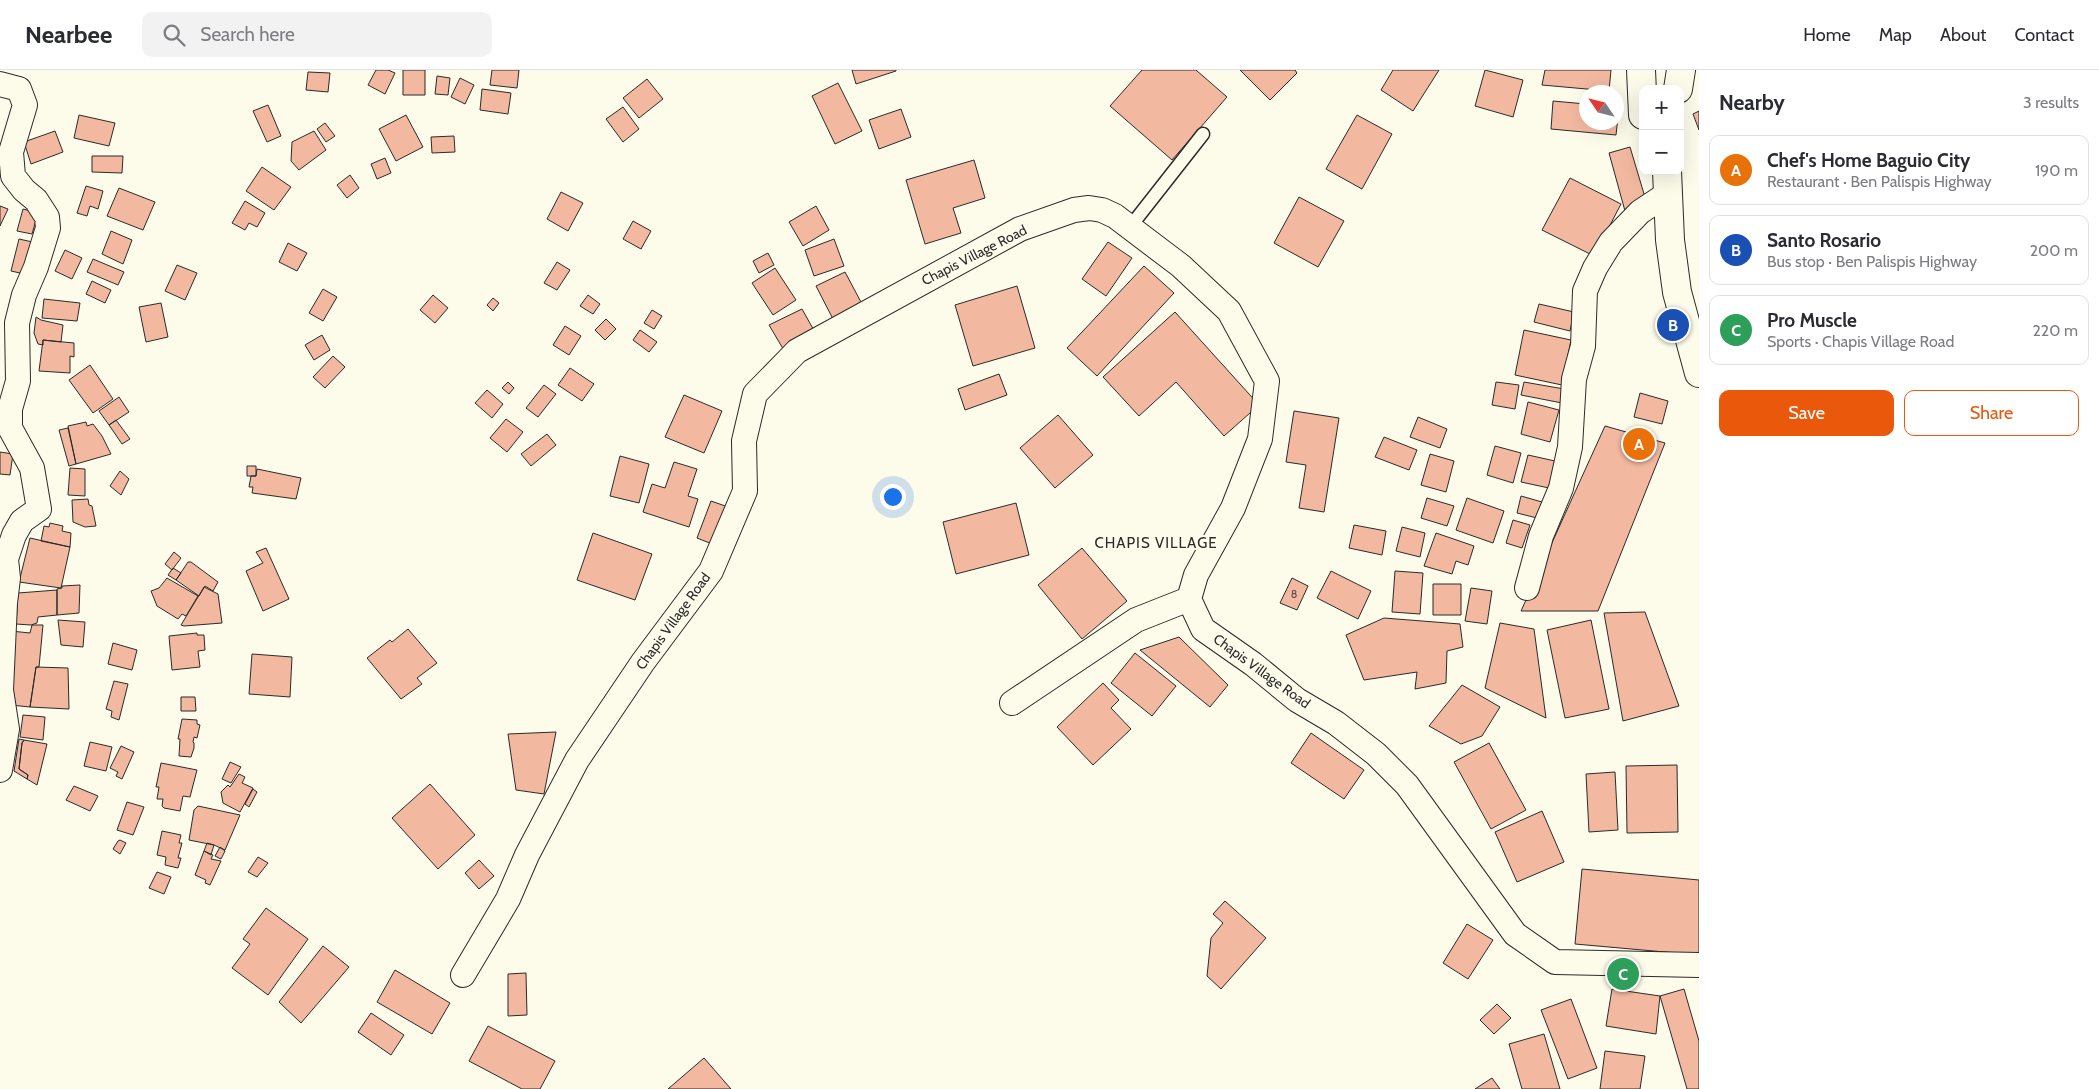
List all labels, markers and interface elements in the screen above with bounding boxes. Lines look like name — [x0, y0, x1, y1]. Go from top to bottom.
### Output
search box — [142, 12, 492, 57]
text: Nearbee — [25, 20, 112, 49]
icon: search — [160, 21, 188, 49]
text: Search here — [200, 23, 295, 46]
text: Home — [1803, 24, 1851, 46]
text: Map — [1879, 24, 1912, 46]
text: About — [1940, 24, 1986, 46]
text: Contact — [2014, 24, 2074, 46]
north arrow — [1579, 85, 1624, 130]
map controls — [1639, 85, 1684, 175]
button: + — [1639, 85, 1684, 130]
text: Nearby — [1719, 90, 1785, 115]
text: 3 results — [2023, 93, 2079, 112]
button: − — [1639, 130, 1684, 175]
text: Chef's Home Baguio City — [1767, 149, 1970, 172]
text: A — [1731, 161, 1741, 180]
text: 190 m — [2035, 161, 2078, 180]
text: Restaurant · Ben Palispis Highway — [1767, 172, 1992, 191]
street label: Chapis Village Road — [918, 221, 1030, 289]
text: Santo Rosario — [1767, 229, 1881, 252]
text: B — [1731, 241, 1741, 260]
text: 200 m — [2030, 241, 2078, 260]
text: Bus stop · Ben Palispis Highway — [1767, 252, 1977, 271]
pin: B — [1657, 306, 1689, 344]
text: Pro Muscle — [1767, 309, 1857, 332]
text: C — [1731, 321, 1741, 340]
text: 220 m — [2032, 321, 2078, 340]
text: Sports · Chapis Village Road — [1767, 332, 1954, 351]
button: Save — [1719, 390, 1894, 436]
button: Share — [1904, 390, 2079, 436]
pin: A — [1623, 425, 1655, 463]
your location — [880, 484, 906, 510]
district label: CHAPIS VILLAGE — [1094, 534, 1218, 552]
street label: Chapis Village Road — [632, 569, 714, 673]
house number: 8 — [1291, 587, 1297, 601]
street label: Chapis Village Road — [1210, 630, 1314, 712]
pin: C — [1607, 955, 1639, 993]

